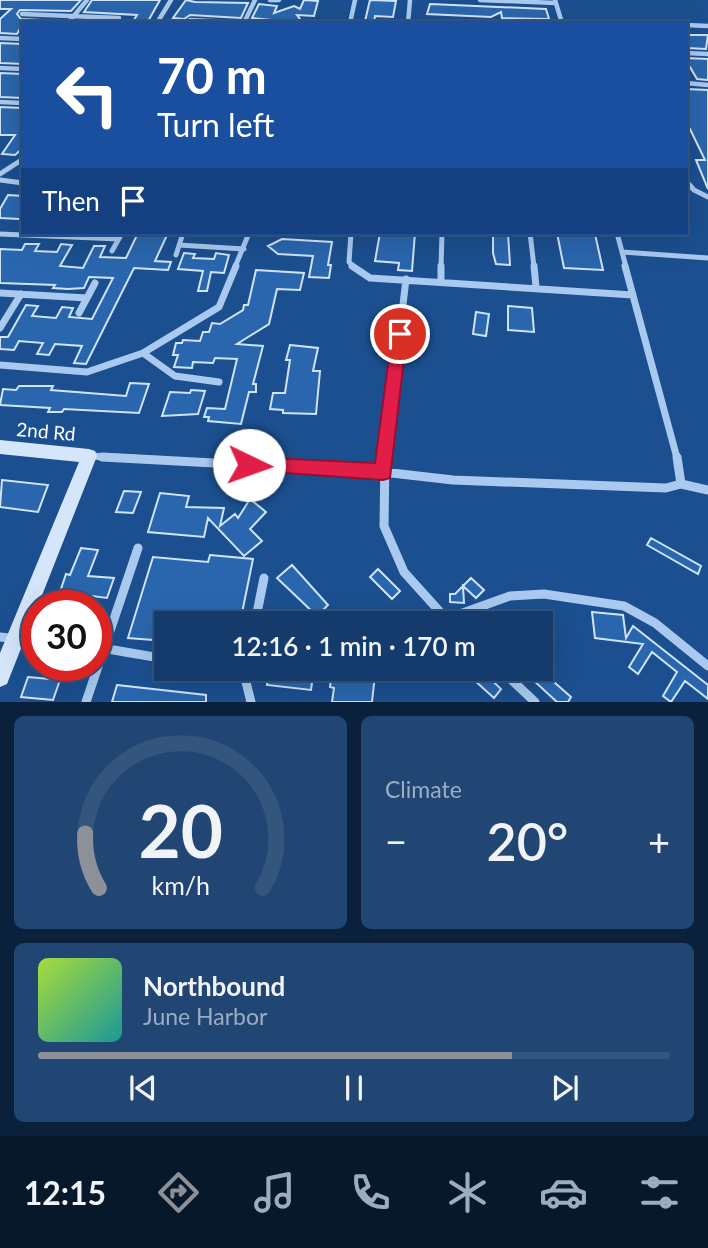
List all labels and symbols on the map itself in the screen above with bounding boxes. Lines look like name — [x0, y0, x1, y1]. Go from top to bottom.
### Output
pin — [370, 304, 430, 364]
street label: 2nd Rd — [16, 417, 76, 445]
position arrow — [212, 428, 286, 502]
speed limit sign: 30 — [21, 590, 112, 681]

